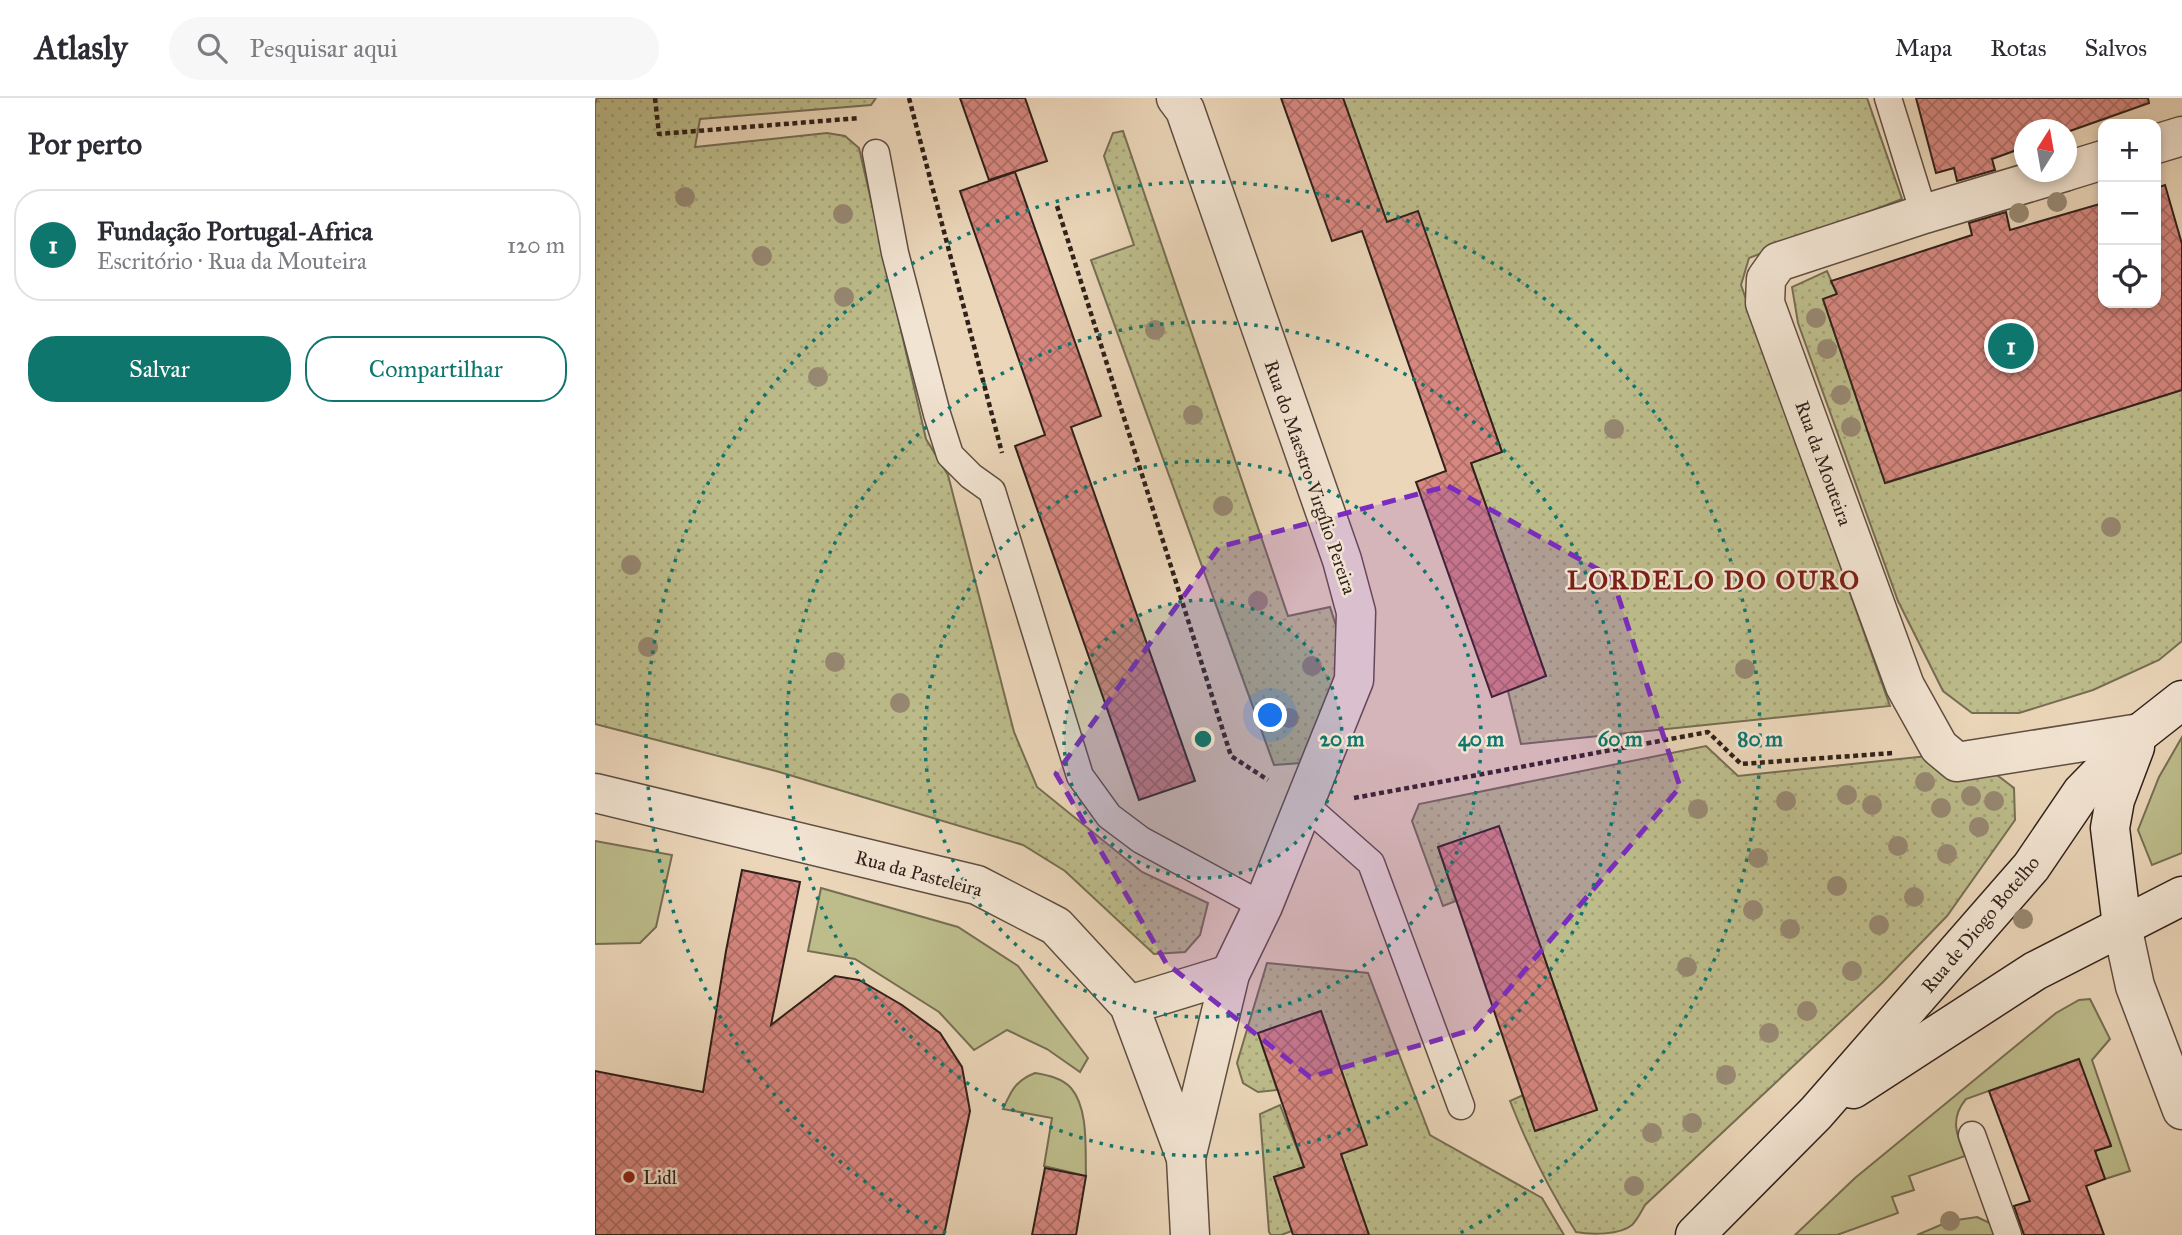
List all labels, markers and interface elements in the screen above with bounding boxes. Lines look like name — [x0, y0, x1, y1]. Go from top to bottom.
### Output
search box — [169, 17, 659, 80]
text: Atlasly — [35, 28, 127, 68]
icon: search — [193, 29, 231, 67]
text: Pesquisar aqui — [249, 32, 398, 64]
text: Mapa — [1895, 33, 1952, 63]
text: Rotas — [1990, 33, 2046, 63]
text: Salvos — [2084, 33, 2147, 63]
north arrow — [2014, 119, 2077, 182]
map controls — [2098, 119, 2161, 308]
button: + — [2098, 119, 2161, 182]
text: Por perto — [28, 126, 142, 162]
button: − — [2098, 182, 2161, 245]
text: Fundação Portugal-Africa — [97, 215, 373, 247]
text: 1 — [48, 231, 58, 259]
text: 120 m — [507, 231, 565, 259]
button: locate — [2098, 245, 2161, 308]
text: Escritório · Rua da Mouteira — [97, 247, 367, 275]
pin: 1 — [1988, 320, 2034, 372]
button: Salvar — [28, 336, 291, 402]
button: Compartilhar — [305, 336, 567, 402]
street label: Rua do Maestro Virgílio Pereira — [1259, 357, 1362, 599]
street label: Rua da Mouteira — [1790, 398, 1857, 530]
district label: LORDELO DO OURO — [1567, 564, 1861, 596]
your location — [1253, 698, 1287, 732]
text: 20 m — [1320, 726, 1365, 752]
text: 40 m — [1458, 726, 1504, 752]
text: 60 m — [1597, 726, 1643, 752]
text: 80 m — [1737, 726, 1783, 752]
centre of rings — [1191, 727, 1215, 751]
street label: Rua da Pasteleira — [853, 845, 986, 902]
street label: Rua de Diogo Botelho — [1916, 851, 2045, 998]
place label: Lidl — [643, 1166, 678, 1189]
marker: Lidl — [621, 1169, 637, 1185]

